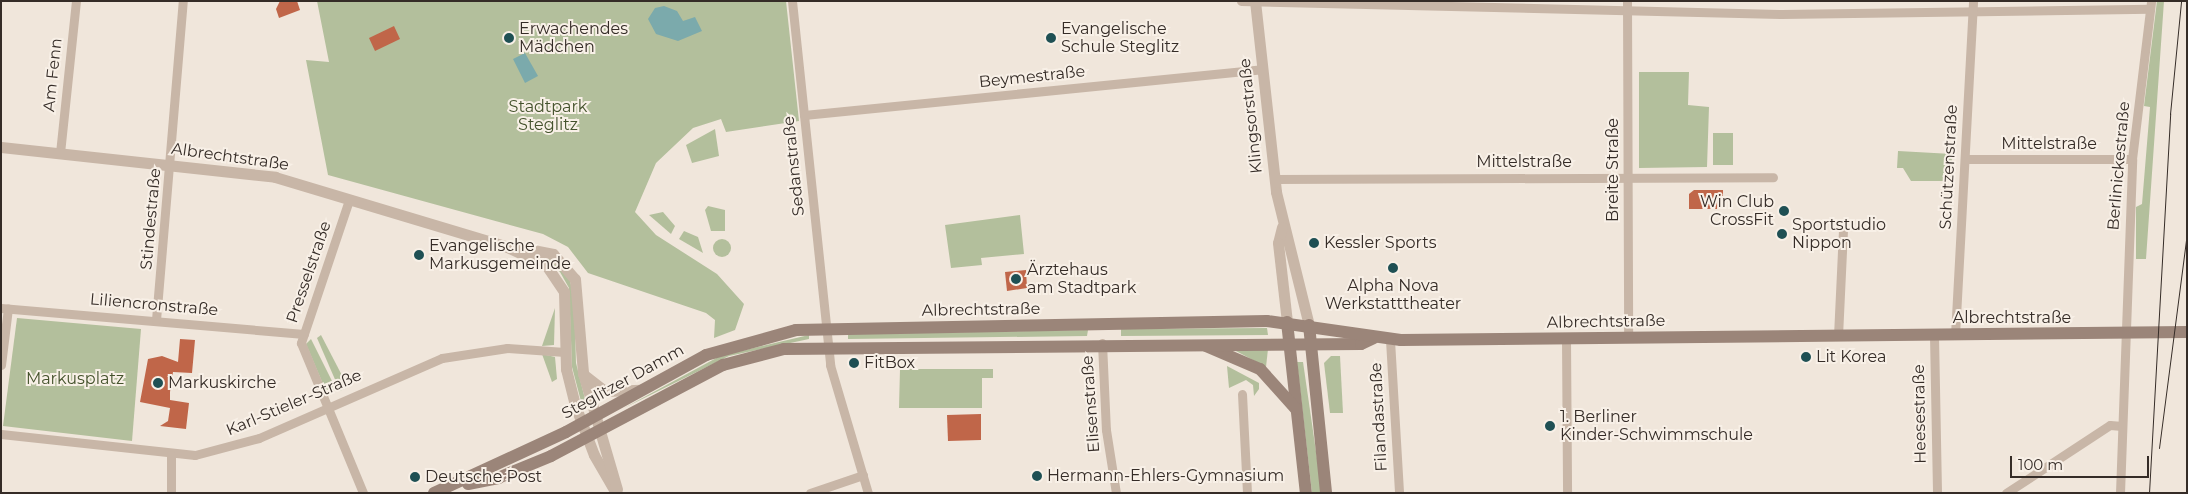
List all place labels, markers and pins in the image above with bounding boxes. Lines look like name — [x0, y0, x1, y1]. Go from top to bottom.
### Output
place label: Erwachendes Mädchen — [519, 19, 628, 57]
place label: Evangelische Schule Steglitz — [1061, 19, 1179, 57]
marker: Erwachendes Mädchen — [503, 32, 515, 44]
marker: Evangelische Schule Steglitz — [1045, 32, 1057, 44]
place label: Win Club CrossFit — [1700, 192, 1774, 230]
marker: Win Club CrossFit — [1778, 205, 1790, 217]
place label: Sportstudio Nippon — [1792, 215, 1886, 253]
marker: Sportstudio Nippon — [1776, 228, 1788, 240]
place label: Kessler Sports — [1324, 233, 1437, 253]
place label: Evangelische Markusgemeinde — [429, 236, 571, 274]
marker: Kessler Sports — [1308, 237, 1320, 249]
marker: Evangelische Markusgemeinde — [413, 249, 425, 261]
place label: Ärztehaus am Stadtpark — [1027, 260, 1136, 298]
marker: Alpha Nova Werkstatttheater — [1387, 262, 1399, 274]
marker: Ärztehaus am Stadtpark — [1009, 272, 1023, 286]
place label: Alpha Nova Werkstatttheater — [1325, 276, 1461, 314]
place label: Lit Korea — [1816, 347, 1886, 367]
marker: Lit Korea — [1800, 351, 1812, 363]
place label: FitBox — [864, 353, 915, 373]
marker: FitBox — [848, 357, 860, 369]
place label: Markuskirche — [168, 373, 276, 393]
marker: Markuskirche — [152, 377, 164, 389]
place label: 1. Berliner Kinder-Schwimmschule — [1560, 407, 1753, 445]
marker: 1. Berliner Kinder-Schwimmschule — [1544, 420, 1556, 432]
place label: Hermann-Ehlers-Gymnasium — [1047, 466, 1284, 486]
place label: Deutsche Post — [425, 467, 542, 487]
marker: Hermann-Ehlers-Gymnasium — [1031, 470, 1043, 482]
marker: Deutsche Post — [409, 471, 421, 483]

